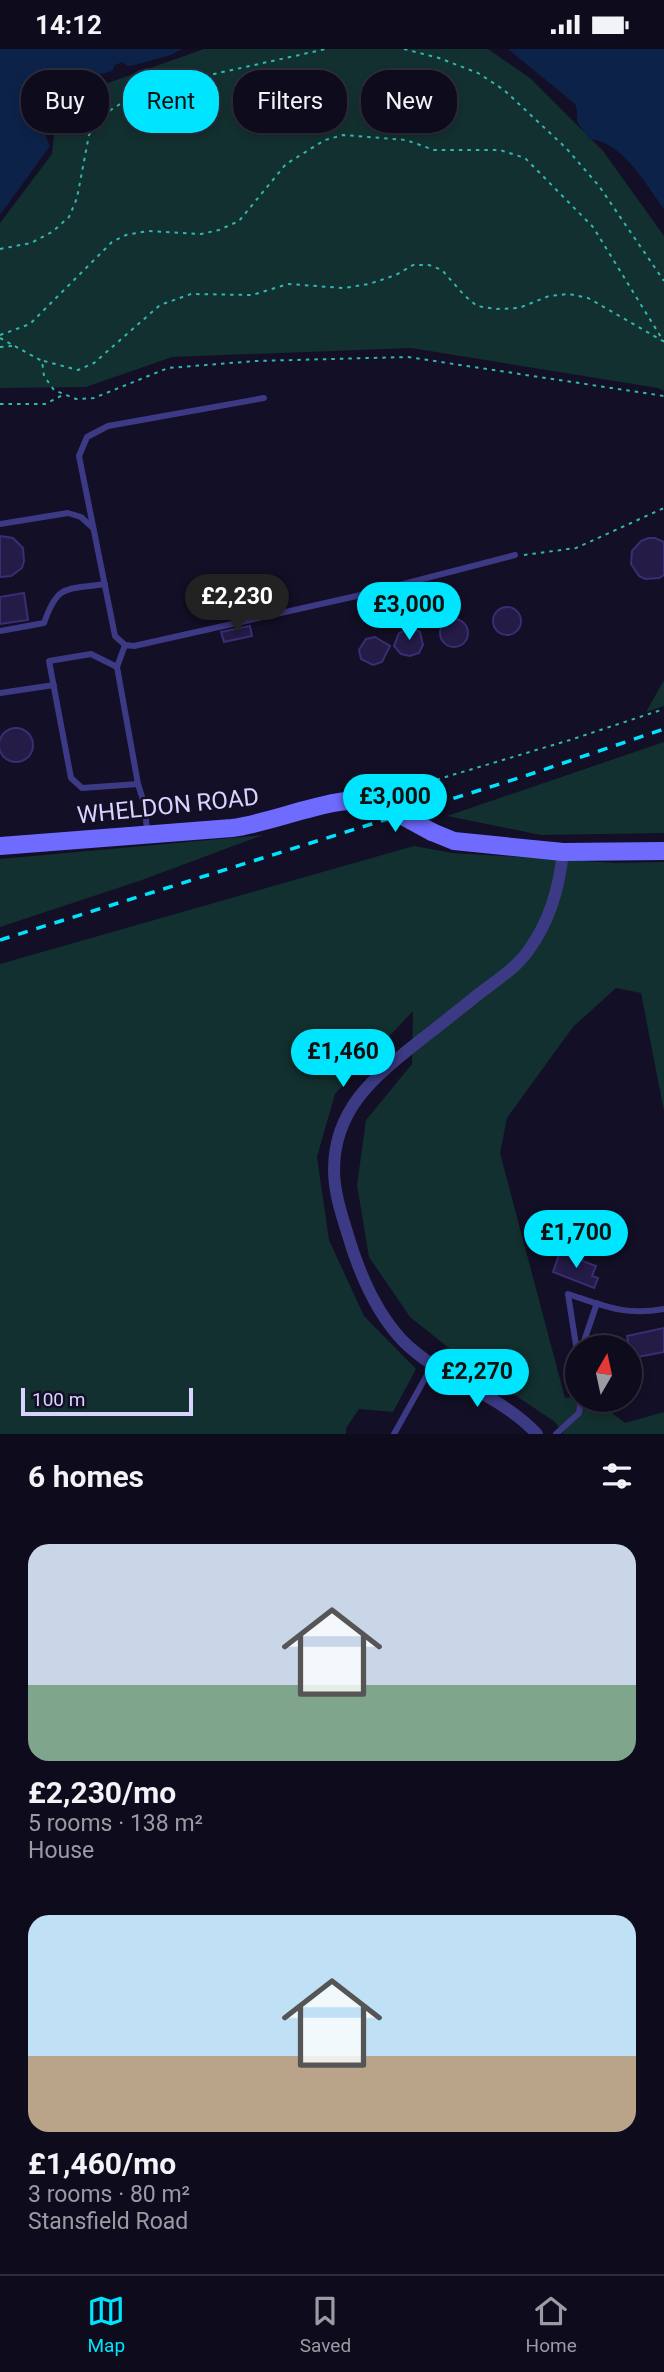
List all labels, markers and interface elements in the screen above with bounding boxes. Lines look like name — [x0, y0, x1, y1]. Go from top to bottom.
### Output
text: 14:12 — [35, 10, 102, 40]
chip: Buy — [21, 70, 109, 133]
chip: Rent — [123, 70, 219, 133]
chip: Filters — [233, 70, 347, 133]
chip: New — [361, 70, 457, 133]
pin: £2,230 — [180, 575, 294, 634]
text: £2,230 — [201, 583, 273, 610]
pin: £3,000 — [352, 583, 466, 642]
text: £3,000 — [373, 591, 445, 618]
pin: £3,000 — [338, 775, 452, 834]
street label: WHELDON ROAD — [76, 783, 260, 829]
text: £3,000 — [359, 783, 431, 810]
pin: £1,460 — [286, 1030, 400, 1089]
text: £1,460 — [307, 1038, 379, 1065]
pin: £1,700 — [519, 1211, 633, 1270]
text: £1,700 — [540, 1219, 612, 1246]
north arrow — [565, 1335, 642, 1412]
map controls — [565, 1335, 642, 1412]
pin: £2,270 — [420, 1349, 534, 1409]
text: £2,270 — [441, 1358, 513, 1385]
scale bar — [21, 1385, 192, 1417]
text: 100 m — [32, 1388, 85, 1411]
icon: filters — [598, 1457, 636, 1495]
text: 6 homes — [28, 1459, 144, 1494]
icon: home — [269, 1589, 395, 1715]
text: £2,230/mo — [28, 1775, 176, 1810]
text: 5 rooms · 138 m² — [28, 1810, 203, 1837]
text: House — [28, 1837, 94, 1864]
icon: home — [269, 1960, 395, 2086]
text: £1,460/mo — [28, 2146, 176, 2181]
text: 3 rooms · 80 m² — [28, 2181, 190, 2208]
text: Stansfield Road — [28, 2208, 188, 2235]
tab: Map — [87, 2292, 125, 2357]
tab: Saved — [300, 2292, 351, 2357]
tab: Home — [526, 2292, 577, 2357]

